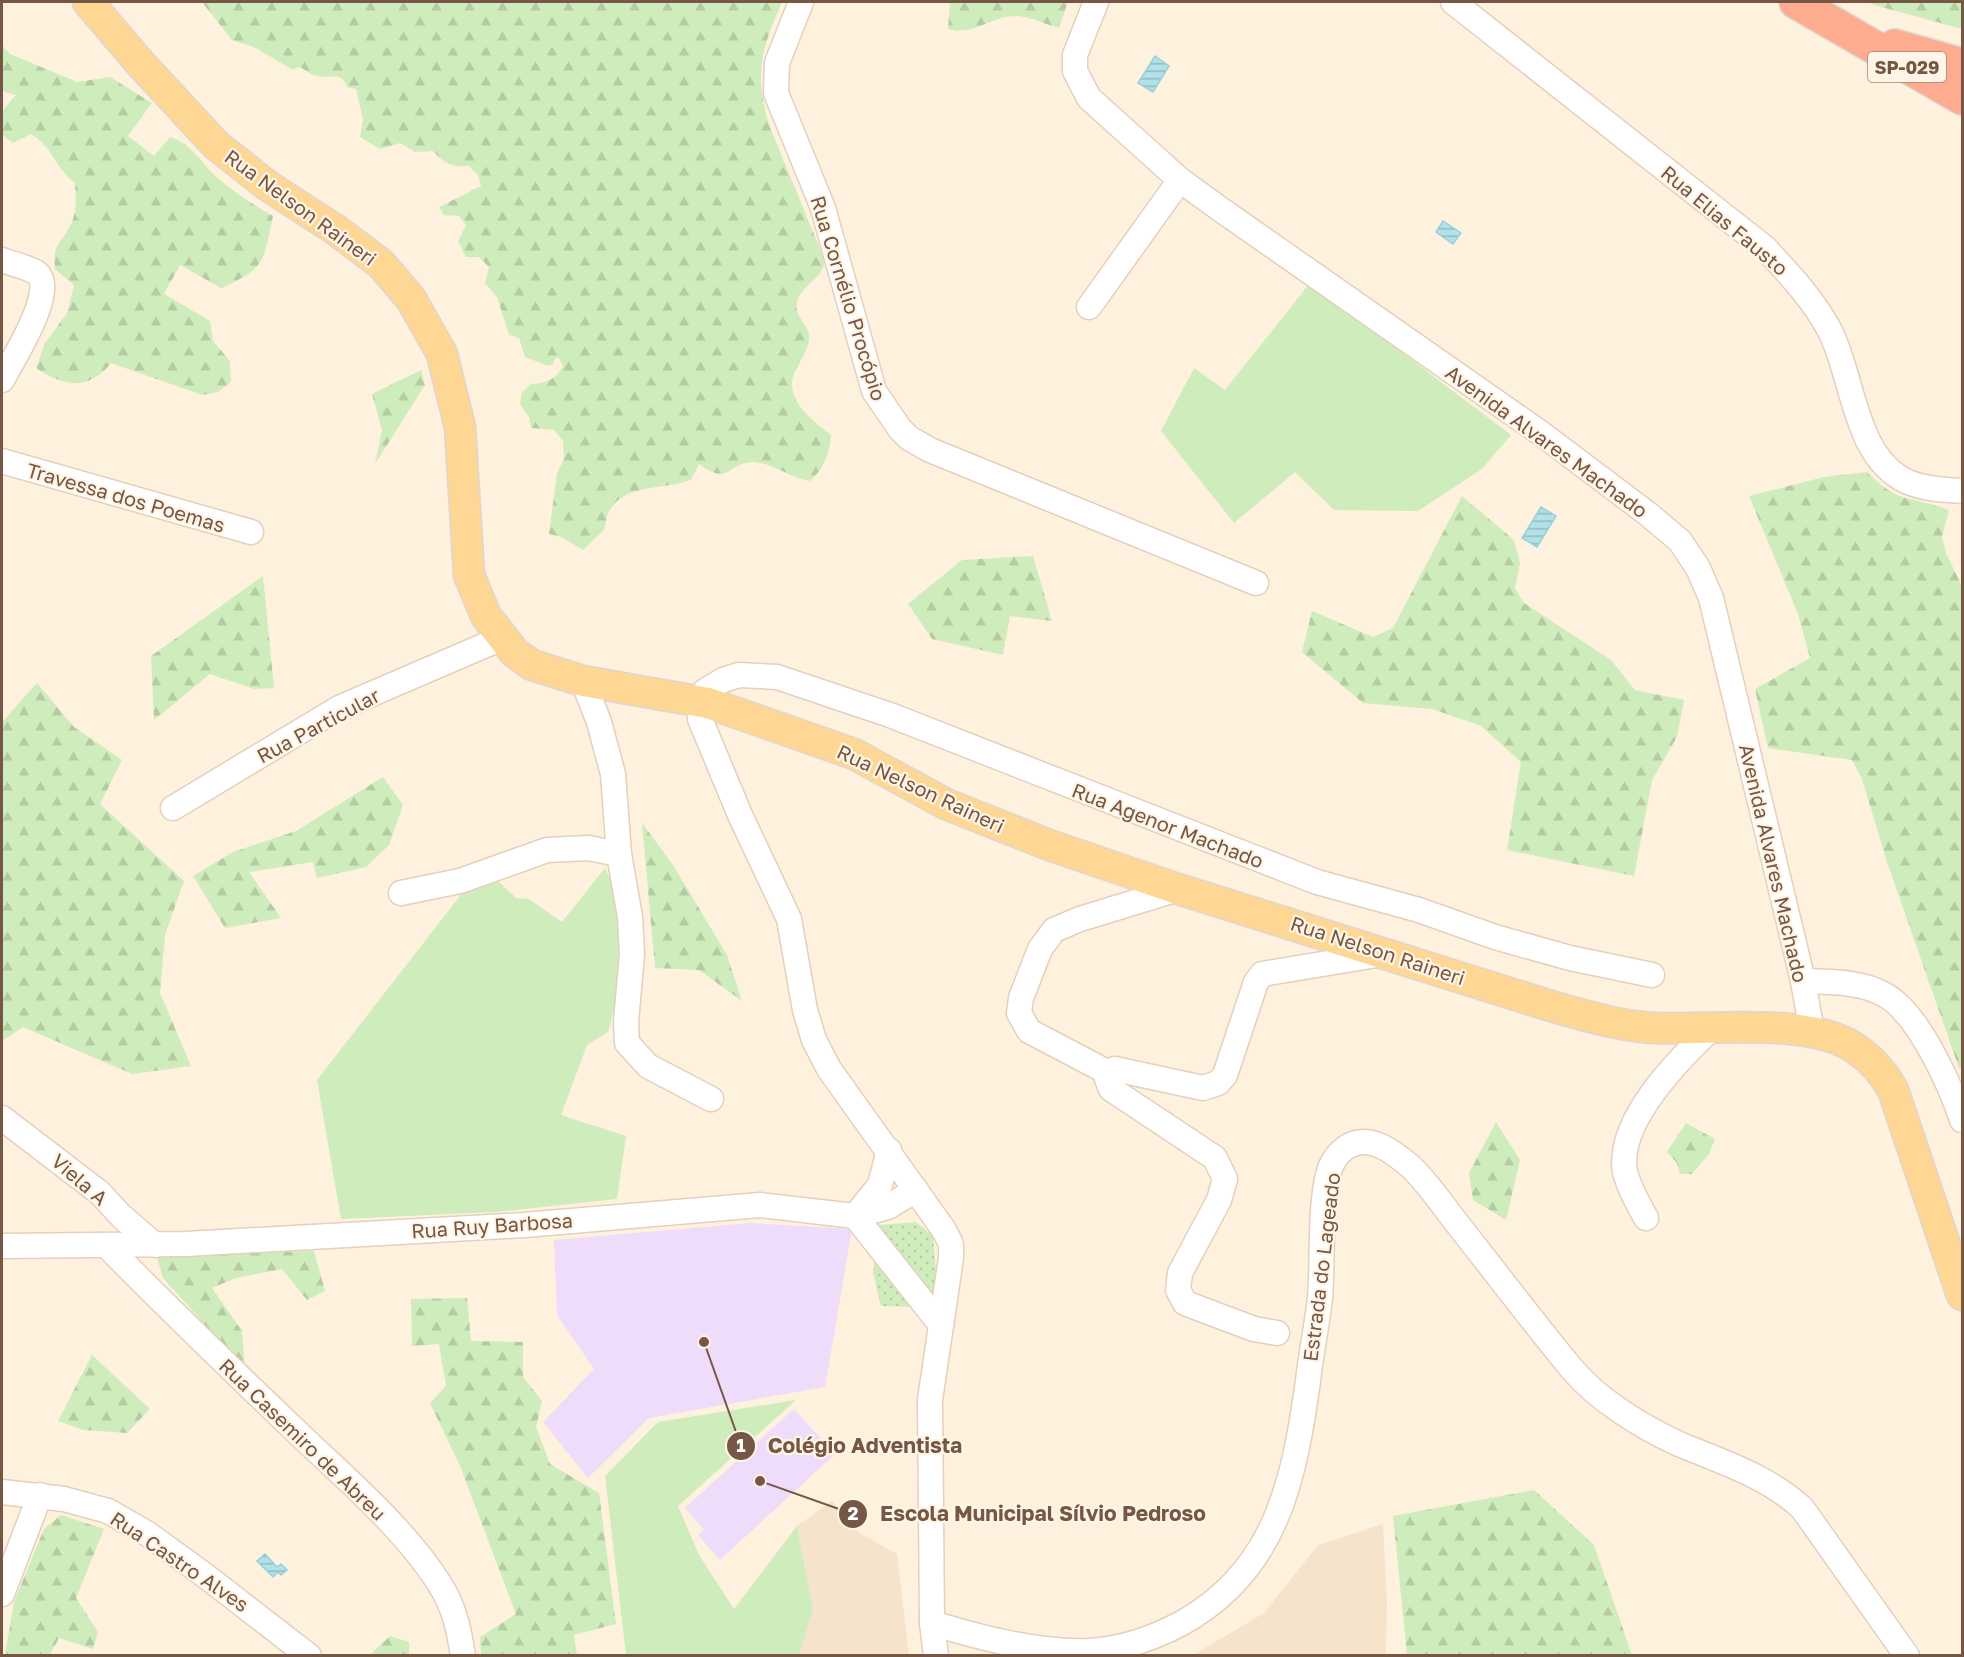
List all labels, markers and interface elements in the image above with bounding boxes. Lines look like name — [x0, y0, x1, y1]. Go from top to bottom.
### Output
road number: SP-029 — [1868, 52, 1946, 82]
street label: Rua Nelson Raineri — [220, 144, 382, 270]
street label: Rua Elias Fausto — [1657, 160, 1793, 280]
street label: Rua Cornélio Procópio — [806, 193, 892, 403]
street label: Avenida Alvares Machado — [1441, 360, 1653, 522]
street label: Travessa dos Poemas — [24, 457, 228, 537]
street label: Rua Particular — [252, 682, 384, 767]
street label: Rua Nelson Raineri — [834, 739, 1008, 837]
street label: Avenida Alvares Machado — [1735, 741, 1813, 985]
street label: Rua Agenor Machado — [1069, 777, 1267, 873]
street label: Rua Nelson Raineri — [1288, 910, 1468, 990]
street label: Viela A — [47, 1148, 113, 1210]
street label: Estrada do Lageado — [1298, 1171, 1344, 1363]
street label: Rua Ruy Barbosa — [410, 1207, 574, 1243]
street label: Rua Casemiro de Abreu — [215, 1353, 391, 1525]
callout: Colégio Adventista — [726, 1427, 974, 1466]
text: Colégio Adventista — [768, 1432, 962, 1458]
text: 1 — [736, 1434, 746, 1456]
callout: Escola Municipal Sílvio Pedroso — [838, 1494, 1218, 1533]
text: Escola Municipal Sílvio Pedroso — [880, 1500, 1206, 1526]
text: 2 — [848, 1502, 859, 1524]
street label: Rua Castro Alves — [106, 1506, 254, 1616]

